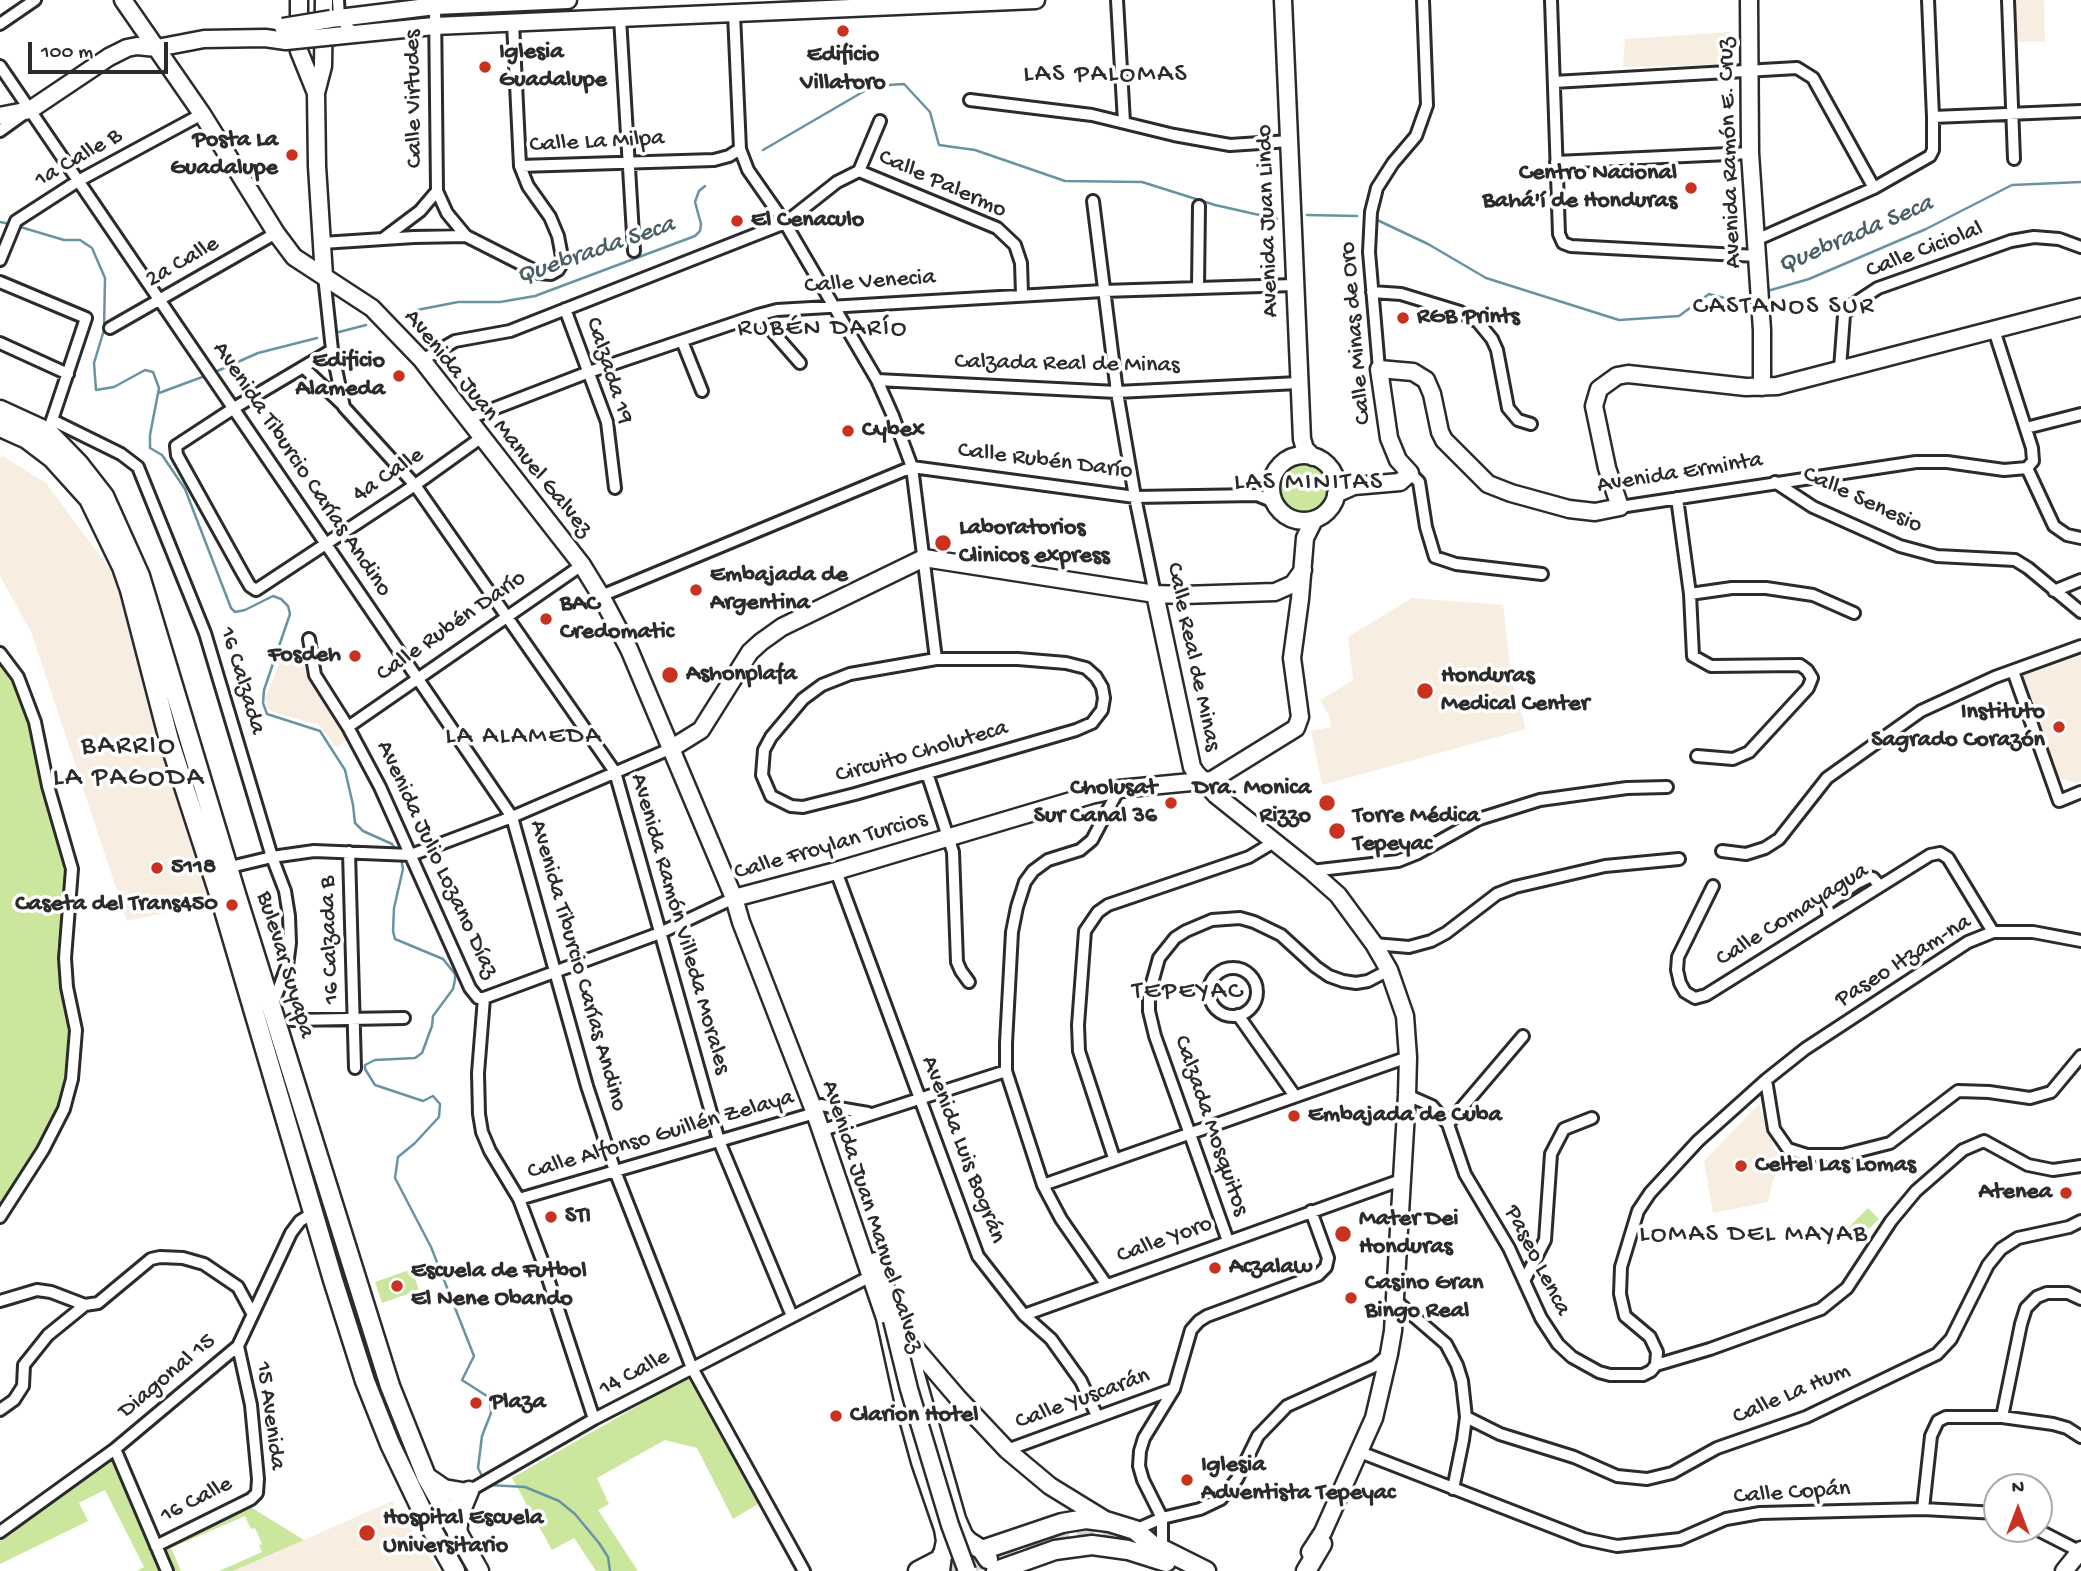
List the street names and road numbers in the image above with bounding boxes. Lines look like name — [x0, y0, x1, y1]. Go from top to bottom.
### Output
street label: Calle Virtudes — [399, 30, 431, 168]
street label: Avenida Ramón E. Cruz — [1713, 37, 1749, 269]
street label: 1a Calle B — [30, 123, 128, 195]
street label: Avenida Juan Lindo — [1251, 124, 1287, 318]
street label: Calle La Milpa — [529, 125, 665, 161]
street label: Calle Palermo — [873, 144, 1011, 226]
street label: Calle Ciciolal — [1862, 216, 1988, 286]
street label: 2a Calle — [141, 231, 225, 295]
street label: Calle Minas de Oro — [1335, 240, 1379, 426]
street label: Calle Venecia — [804, 264, 936, 302]
street label: Avenida Juan Manuel Galvez — [396, 304, 598, 544]
street label: Calzada 19 — [577, 314, 639, 428]
street label: Avenida Tiburcio Carías Andino — [205, 337, 397, 603]
street label: Calzada Real de Minas — [954, 349, 1180, 381]
street label: Calle Rubén Darío — [956, 437, 1134, 487]
street label: 4a Calle — [348, 442, 430, 510]
street label: Avenida Erminta — [1595, 447, 1765, 501]
street label: Calle Senesio — [1798, 461, 1926, 541]
street label: Calle Real de Minas — [1158, 560, 1226, 754]
street label: Calle Rubén Darío — [372, 565, 532, 689]
street label: 16 Calzada — [211, 624, 271, 738]
street label: Circuito Choluteca — [833, 715, 1011, 791]
street label: Avenida Julio Lozano Díaz — [368, 737, 504, 983]
street label: Avenida Ramón Villeda Morales — [622, 770, 736, 1078]
street label: Calle Froylan Turcios — [731, 806, 931, 888]
street label: Avenida Tiburcio Carías Andino — [522, 817, 632, 1115]
street label: Calle Comayagua — [1712, 858, 1874, 974]
street label: 16 Calzada B — [314, 875, 348, 1005]
street label: Bulevar Suyapa — [248, 888, 320, 1042]
street label: Paseo Itzam-na — [1831, 909, 1977, 1015]
street label: Calzada Mosquitos — [1166, 1032, 1254, 1220]
street label: Avenida Luis Bográn — [913, 1052, 1011, 1248]
street label: Avenida Juan Manuel Galvez — [813, 1077, 929, 1357]
street label: Calle Alfonso Guillén Zelaya — [524, 1084, 798, 1188]
street label: Paseo Lenca — [1496, 1201, 1576, 1321]
street label: Calle Yoro — [1113, 1210, 1217, 1272]
street label: Diagonal 15 — [113, 1328, 223, 1426]
street label: 14 Calle — [595, 1343, 675, 1405]
street label: Calle La Hum — [1729, 1357, 1855, 1433]
street label: 15 Avenida — [247, 1360, 291, 1472]
street label: Calle Yuscarán — [1012, 1362, 1154, 1438]
street label: 16 Calle — [156, 1471, 238, 1531]
street label: Calle Copán — [1733, 1476, 1851, 1512]

